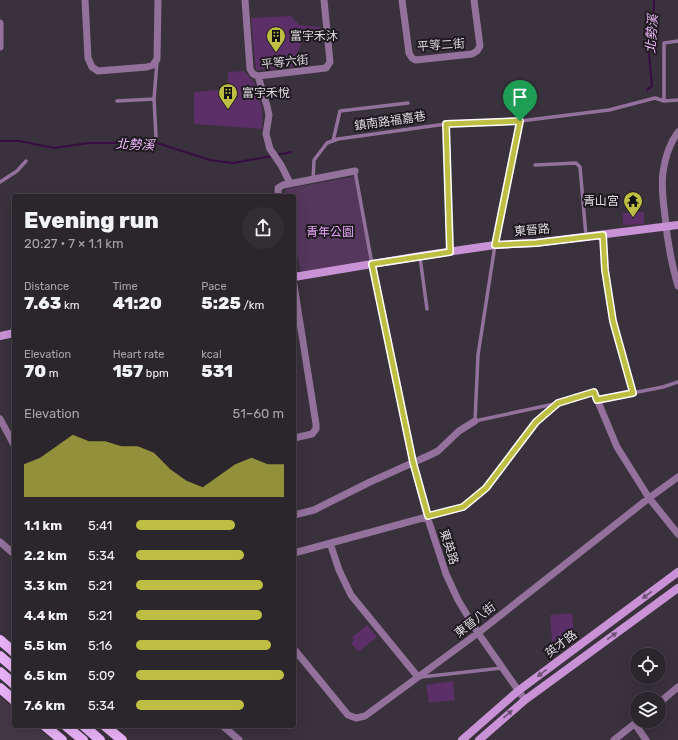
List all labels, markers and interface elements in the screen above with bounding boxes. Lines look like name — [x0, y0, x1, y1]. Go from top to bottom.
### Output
water label: 北勢溪 — [643, 12, 660, 54]
building icon: 富宇禾沐 — [265, 25, 287, 53]
place label: 富宇禾沐 — [290, 29, 338, 43]
street label: 平等二街 — [417, 36, 465, 54]
street label: 平等六街 — [260, 53, 310, 71]
pin — [503, 80, 537, 121]
building icon: 富宇禾悅 — [217, 82, 239, 110]
place label: 富宇禾悅 — [242, 86, 290, 100]
icon: arrive — [509, 86, 531, 108]
street label: 鎮南路福嘉巷 — [353, 109, 427, 133]
water label: 北勢溪 — [115, 136, 157, 153]
temple icon: 青山宮 — [622, 190, 644, 218]
place label: 青山宮 — [583, 194, 619, 208]
text: Evening run — [24, 207, 159, 234]
button: share — [242, 207, 284, 249]
street label: 東晉路 — [513, 221, 551, 239]
park label: 青年公園 — [306, 225, 354, 239]
text: 20:27 · 7 × 1.1 km — [24, 236, 123, 251]
text: Distance — [24, 280, 69, 293]
text: Time — [113, 280, 138, 293]
text: Pace — [201, 280, 227, 293]
text: 7.63 — [24, 293, 61, 313]
text: 41:20 — [113, 293, 162, 313]
text: 5:25 — [201, 293, 241, 313]
text: km — [61, 299, 80, 312]
text: /km — [241, 299, 264, 312]
text: Elevation — [24, 348, 71, 361]
text: Heart rate — [113, 348, 165, 361]
text: kcal — [201, 348, 222, 361]
text: 70 — [24, 361, 46, 381]
text: 157 — [113, 361, 143, 381]
text: 531 — [201, 361, 233, 381]
text: m — [46, 367, 59, 380]
text: bpm — [143, 367, 169, 380]
text: Elevation — [24, 406, 80, 421]
text: 51–60 m — [233, 406, 284, 421]
text: 1.1 km — [24, 518, 62, 533]
text: 5:41 — [88, 518, 112, 533]
street label: 東英路 — [437, 528, 461, 566]
text: 2.2 km — [24, 548, 67, 563]
text: 5:34 — [88, 548, 115, 563]
text: 3.3 km — [24, 578, 67, 593]
text: 5:21 — [88, 578, 112, 593]
one-way arrow — [641, 591, 652, 599]
street label: 東晉八街 — [452, 600, 498, 640]
text: 4.4 km — [24, 608, 68, 623]
text: 5:21 — [88, 608, 112, 623]
street label: 英才路 — [542, 628, 580, 660]
one-way arrow — [607, 632, 617, 640]
text: 5.5 km — [24, 638, 67, 653]
text: 5:16 — [88, 638, 112, 653]
map controls — [630, 648, 666, 728]
button: locate — [630, 648, 666, 684]
text: 6.5 km — [24, 668, 67, 683]
text: 5:09 — [88, 668, 115, 683]
one-way arrow — [537, 669, 548, 677]
button: layers — [630, 692, 666, 728]
text: 7.6 km — [24, 698, 65, 713]
text: 5:34 — [88, 698, 115, 713]
one-way arrow — [503, 710, 514, 719]

